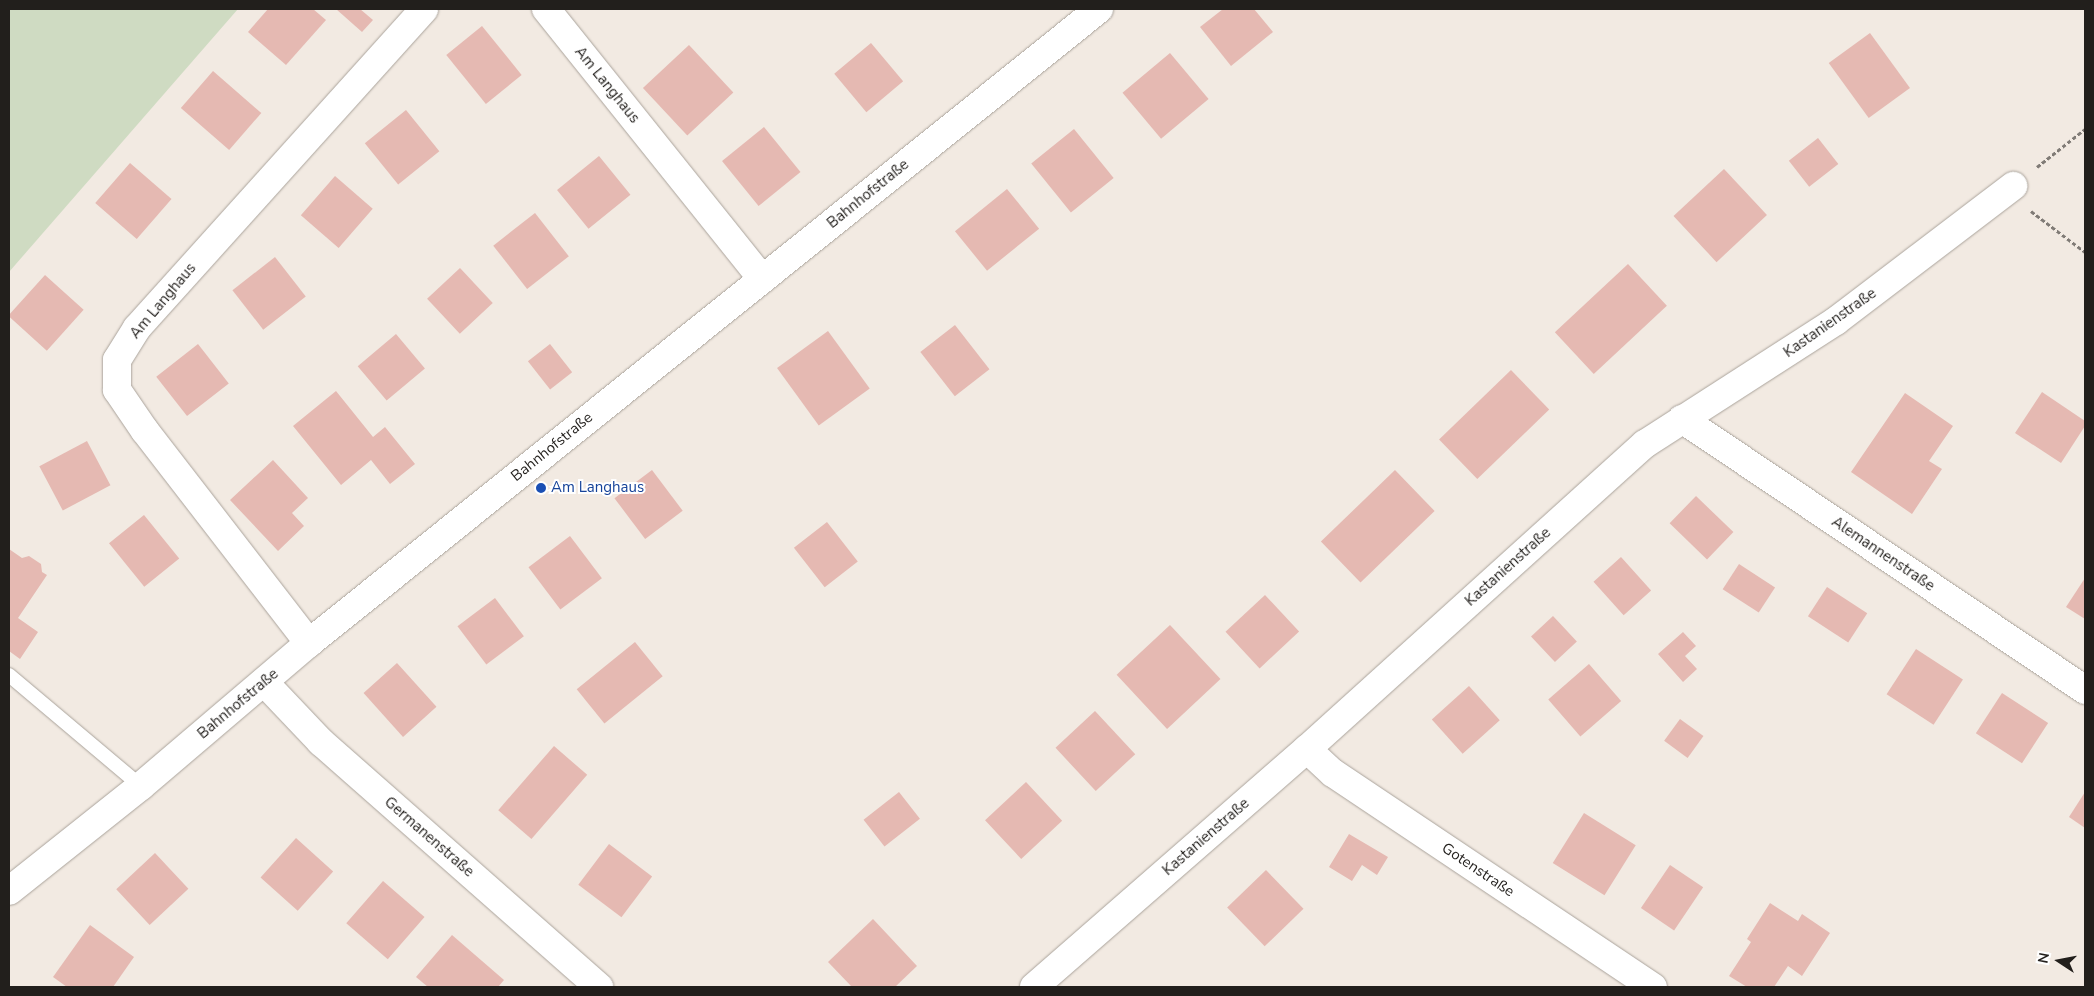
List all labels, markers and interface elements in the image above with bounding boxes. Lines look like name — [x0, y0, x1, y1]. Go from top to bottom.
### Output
street label: Am Langhaus — [571, 43, 643, 127]
street label: Bahnhofstraße — [824, 156, 912, 232]
street label: Am Langhaus — [126, 260, 200, 342]
street label: Kastanienstraße — [1780, 284, 1880, 362]
street label: Bahnhofstraße — [508, 409, 596, 485]
place label: Am Langhaus — [551, 479, 644, 497]
marker: Am Langhaus — [535, 482, 547, 494]
street label: Alemannenstraße — [1828, 513, 1938, 595]
street label: Kastanienstraße — [1461, 524, 1555, 610]
street label: Bahnhofstraße — [194, 665, 282, 743]
street label: Germanenstraße — [380, 793, 478, 881]
street label: Kastanienstraße — [1159, 794, 1253, 880]
street label: Gotenstraße — [1438, 839, 1518, 901]
north arrow — [2034, 936, 2084, 986]
text: N — [2033, 951, 2054, 965]

